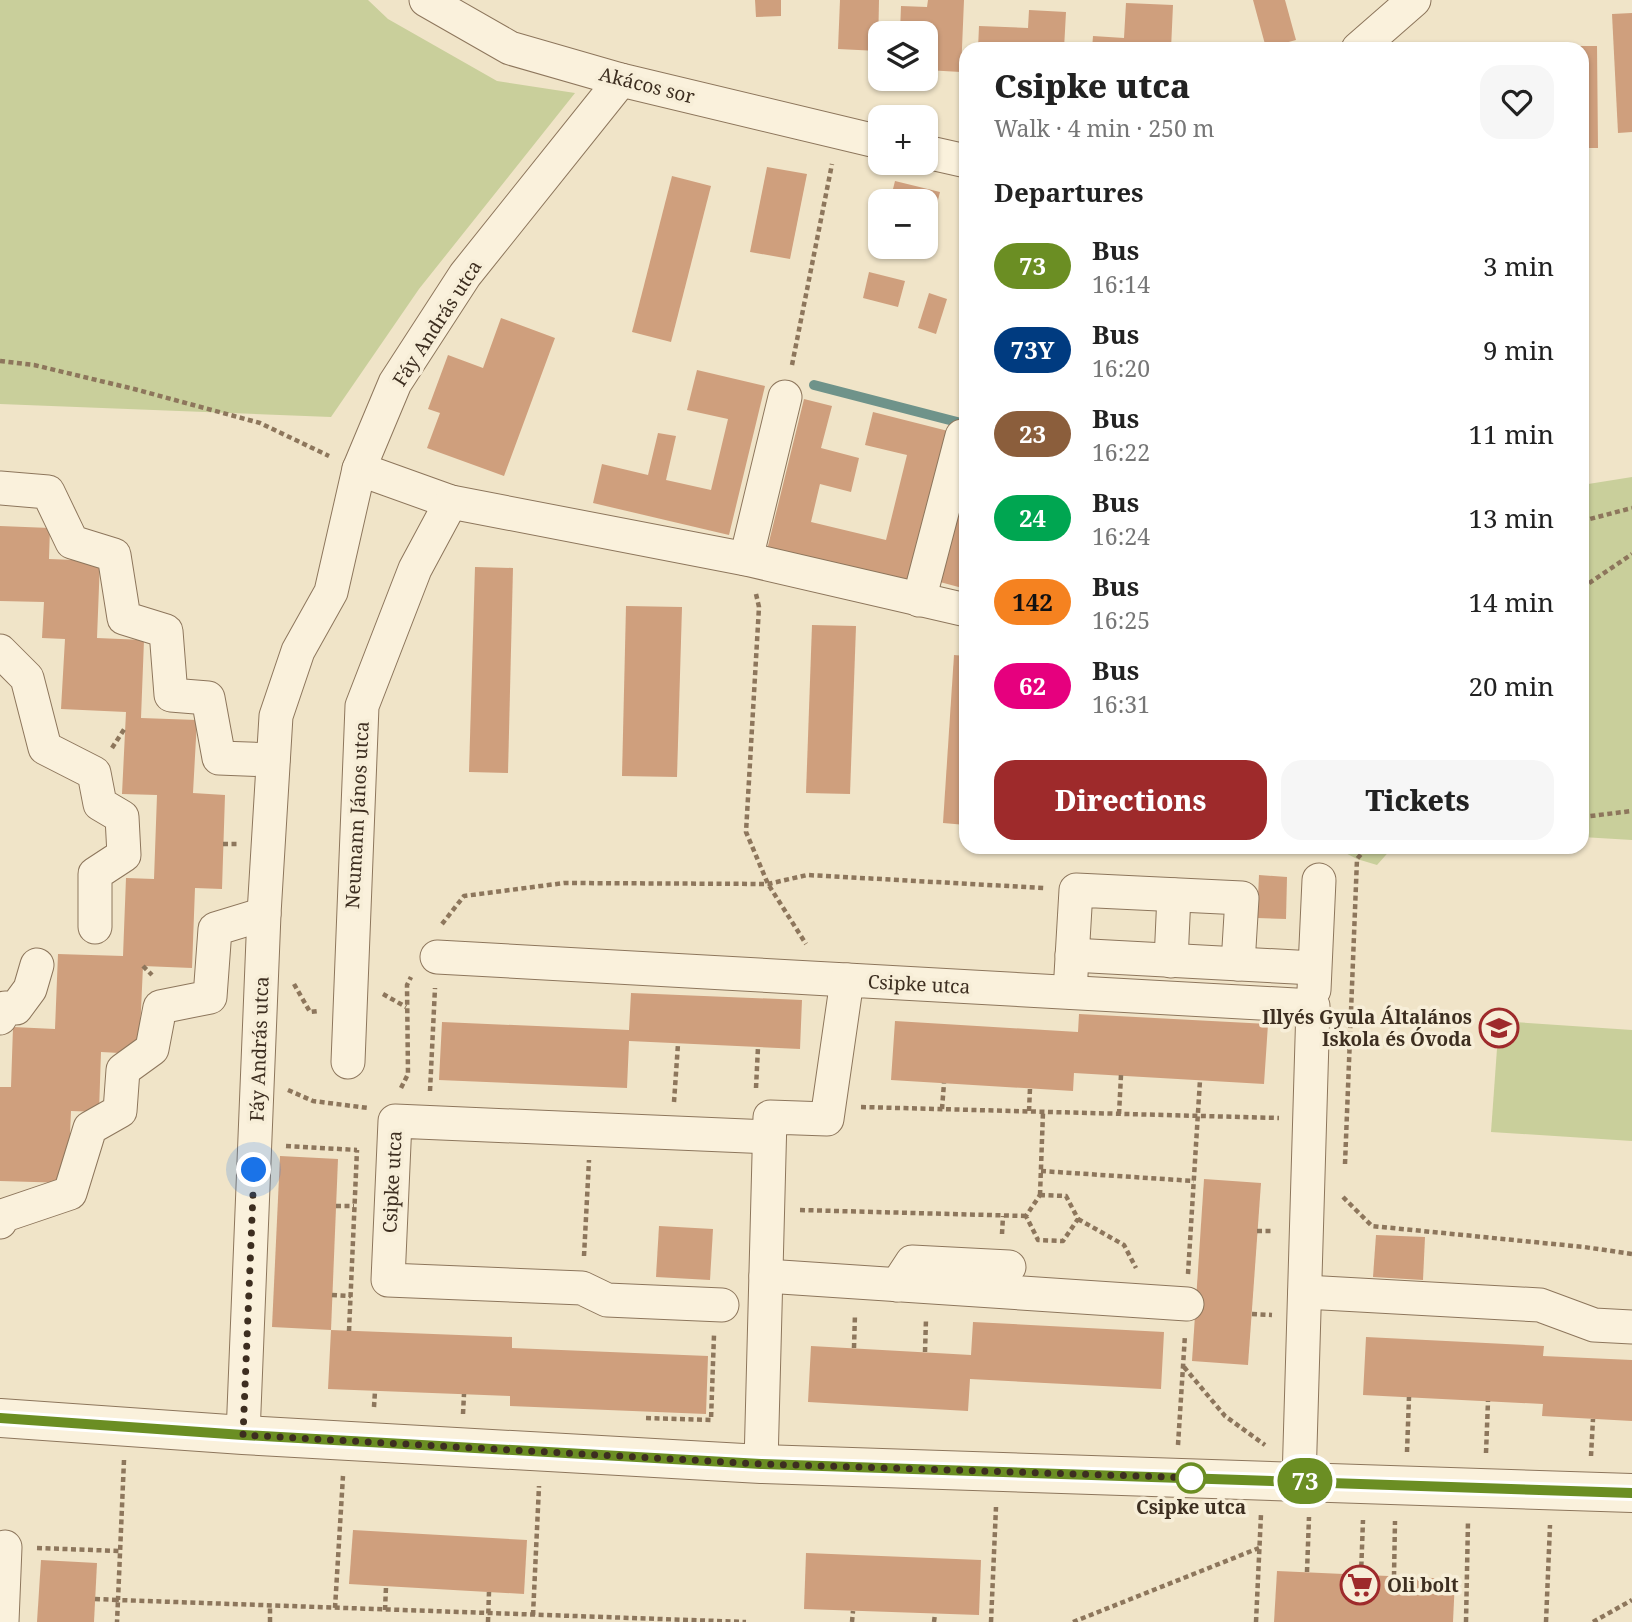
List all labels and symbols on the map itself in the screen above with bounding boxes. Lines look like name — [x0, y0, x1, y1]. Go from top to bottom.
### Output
street label: Akácos sor — [597, 61, 697, 109]
street label: Fáy András utca — [387, 255, 487, 391]
street label: Neumann János utca — [339, 721, 375, 909]
street label: Csipke utca — [867, 968, 971, 1000]
street label: Fáy András utca — [243, 976, 275, 1122]
place label: Illyés Gyula Általános Iskola és Óvoda — [1262, 1004, 1472, 1052]
school or university icon: Illyés Gyula Általános Iskola és Óvoda — [1478, 1007, 1520, 1049]
street label: Csipke utca — [376, 1130, 408, 1234]
your location — [236, 1152, 271, 1187]
line badge: 73 — [1274, 1458, 1336, 1504]
marker: Csipke utca — [1176, 1463, 1206, 1493]
place label: Csipke utca — [1136, 1494, 1246, 1520]
supermarket icon: Oli bolt — [1339, 1564, 1381, 1606]
place label: Oli bolt — [1387, 1572, 1459, 1598]

